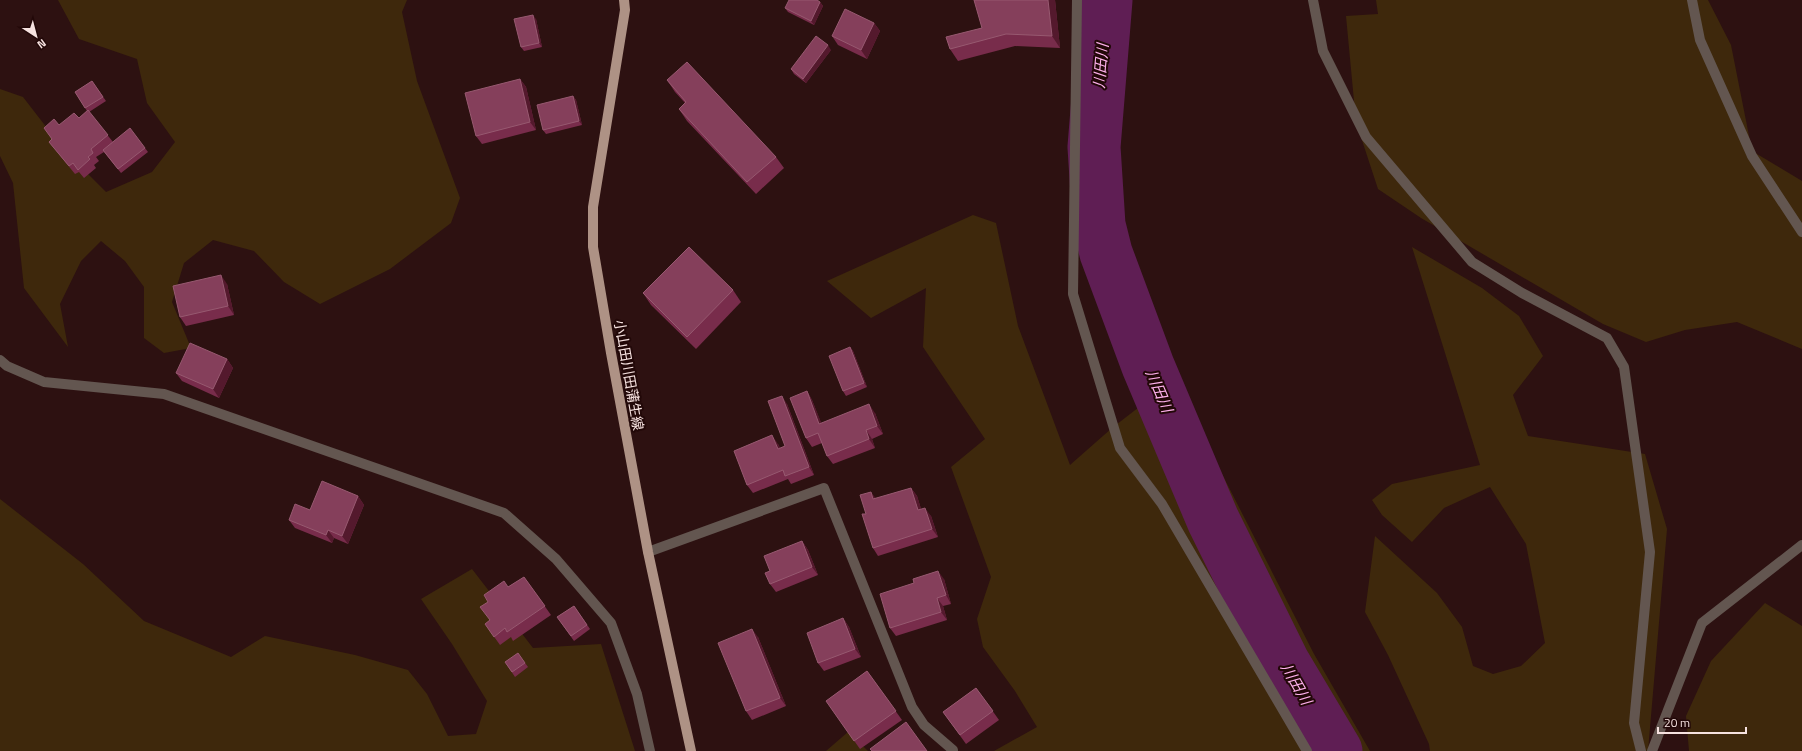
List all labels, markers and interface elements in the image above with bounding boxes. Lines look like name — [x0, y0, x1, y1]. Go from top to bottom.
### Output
north arrow — [16, 16, 56, 56]
text: N — [34, 35, 50, 53]
water label: 川田川 — [1087, 41, 1114, 89]
street label: 小山田川田蒲生線 — [609, 318, 650, 432]
water label: 川田川 — [1140, 366, 1180, 418]
water label: 川田川 — [1275, 659, 1319, 711]
scale bar — [1658, 709, 1746, 735]
text: 20 m — [1664, 713, 1690, 732]

